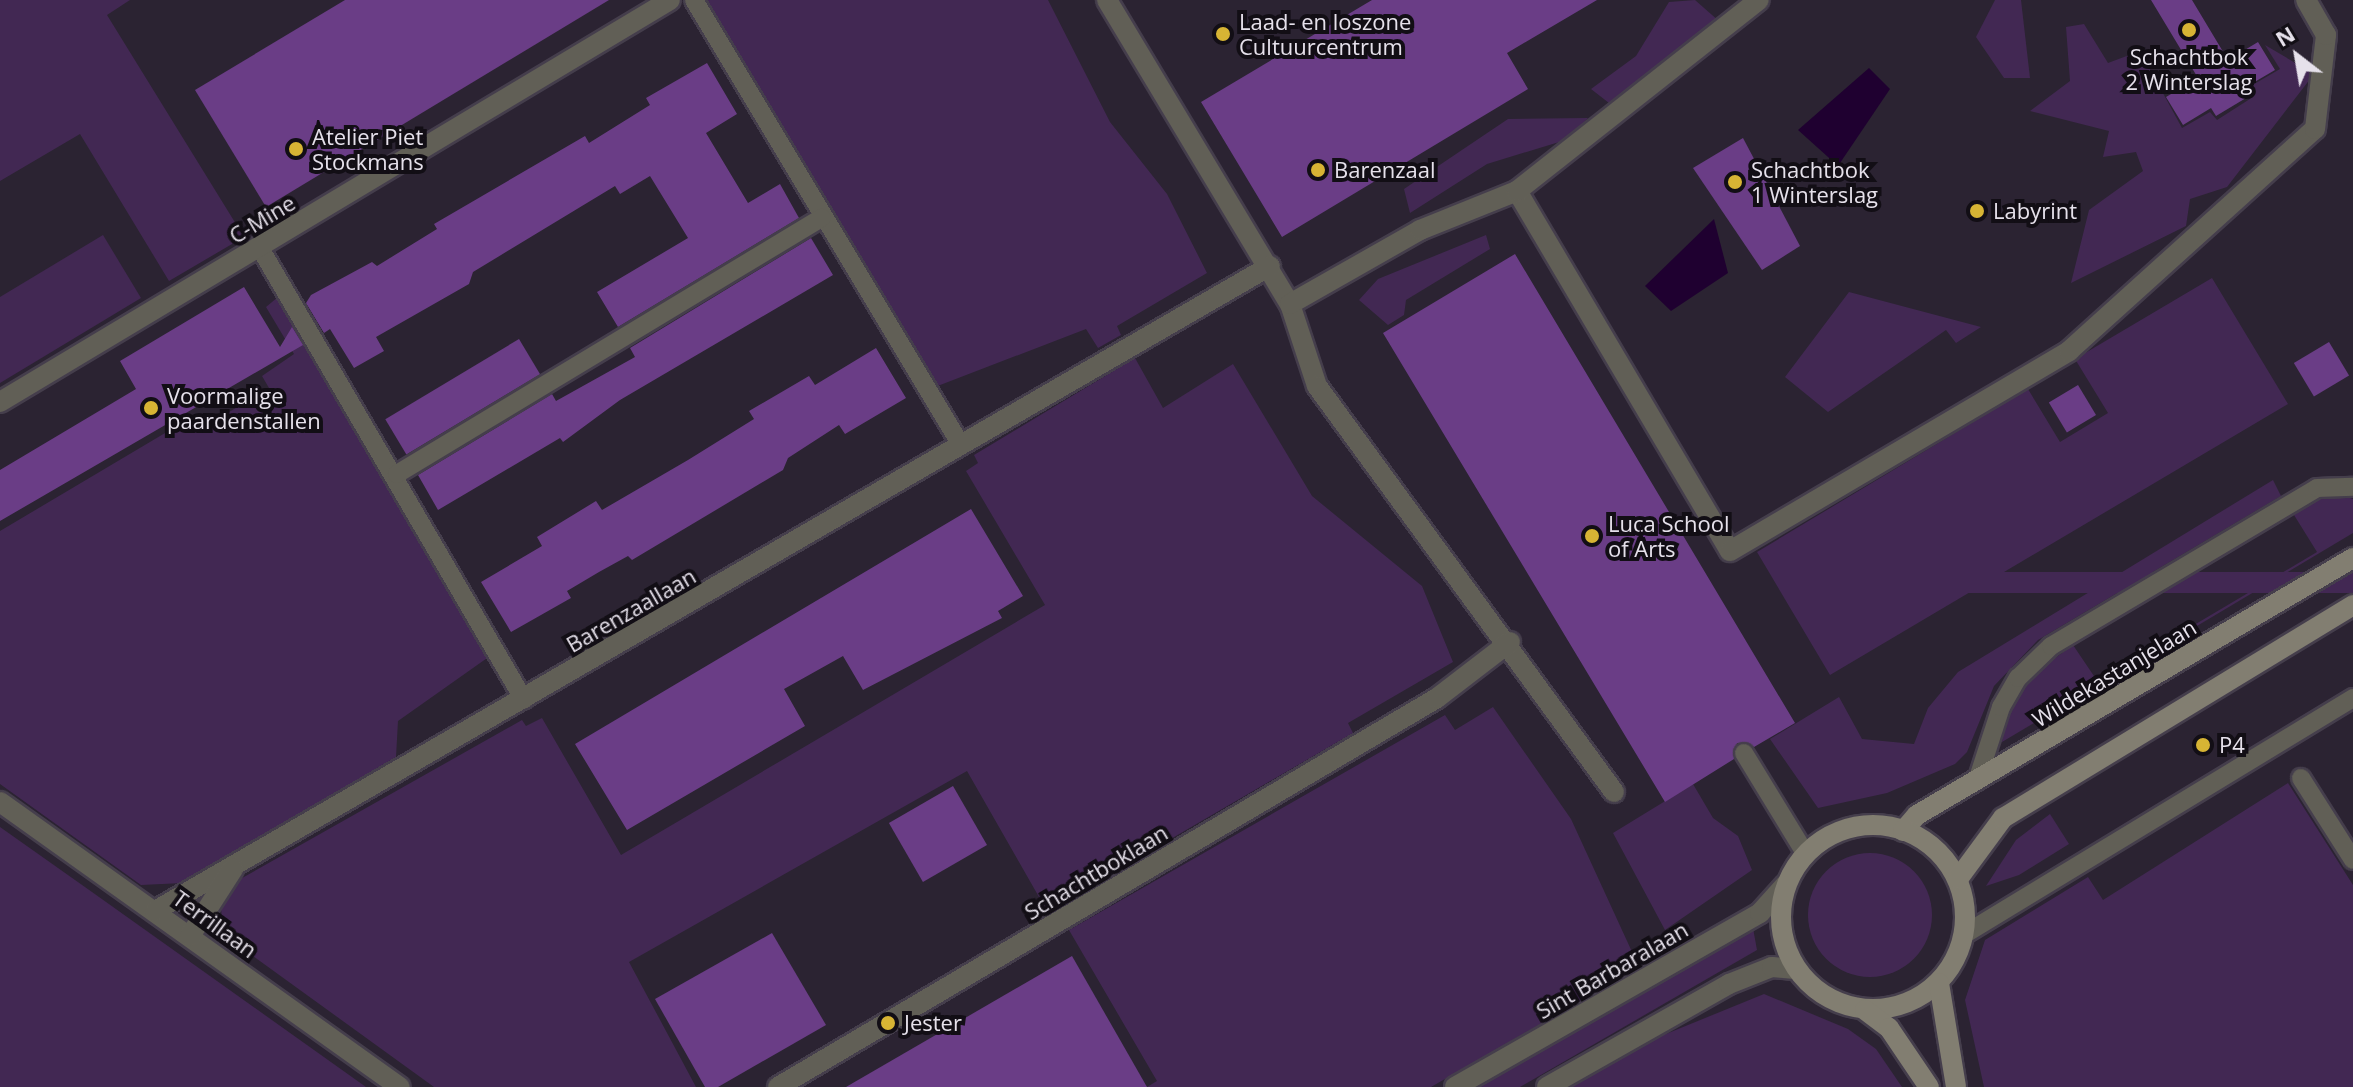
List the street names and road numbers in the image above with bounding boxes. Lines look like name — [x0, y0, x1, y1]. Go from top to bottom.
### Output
street label: C-Mine — [224, 189, 300, 249]
street label: Barenzaallaan — [562, 562, 700, 658]
street label: Wildekastanjelaan — [2027, 614, 2201, 732]
street label: Schachtboklaan — [1020, 819, 1172, 925]
street label: Terrillaan — [168, 885, 262, 963]
street label: Sint Barbaralaan — [1532, 916, 1692, 1024]

